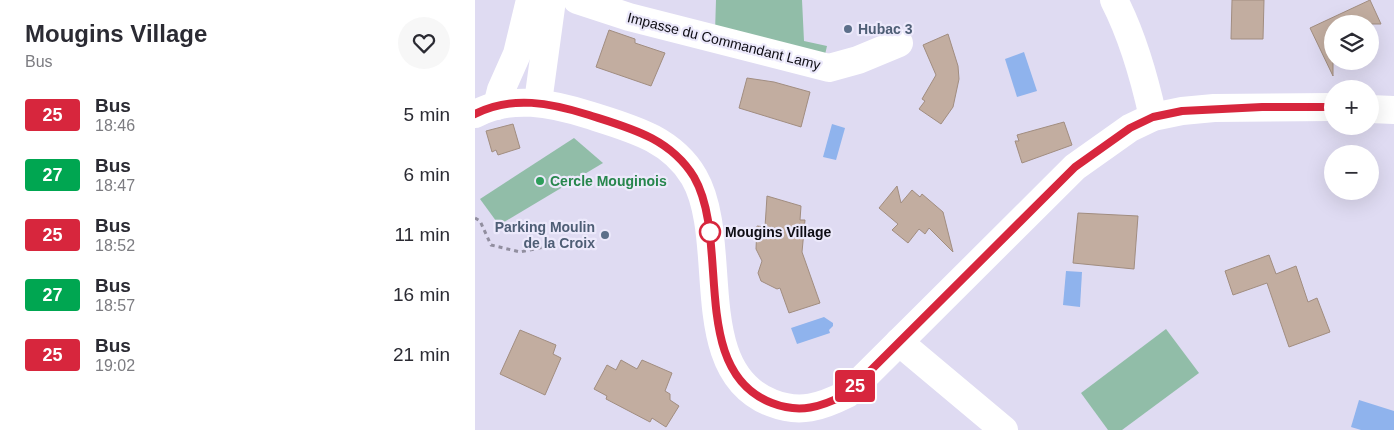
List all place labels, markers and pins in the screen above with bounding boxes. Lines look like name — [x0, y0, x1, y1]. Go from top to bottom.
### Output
place label: Hubac 3 — [858, 21, 913, 37]
marker: Hubac 3 — [842, 23, 854, 35]
place label: Cercle Mouginois — [550, 173, 667, 189]
marker: Cercle Mouginois — [534, 175, 546, 187]
place label: Parking Moulin de la Croix — [495, 219, 595, 251]
marker: Mougins Village — [699, 221, 721, 243]
place label: Mougins Village — [725, 224, 832, 240]
marker: Parking Moulin de la Croix — [599, 229, 611, 241]

